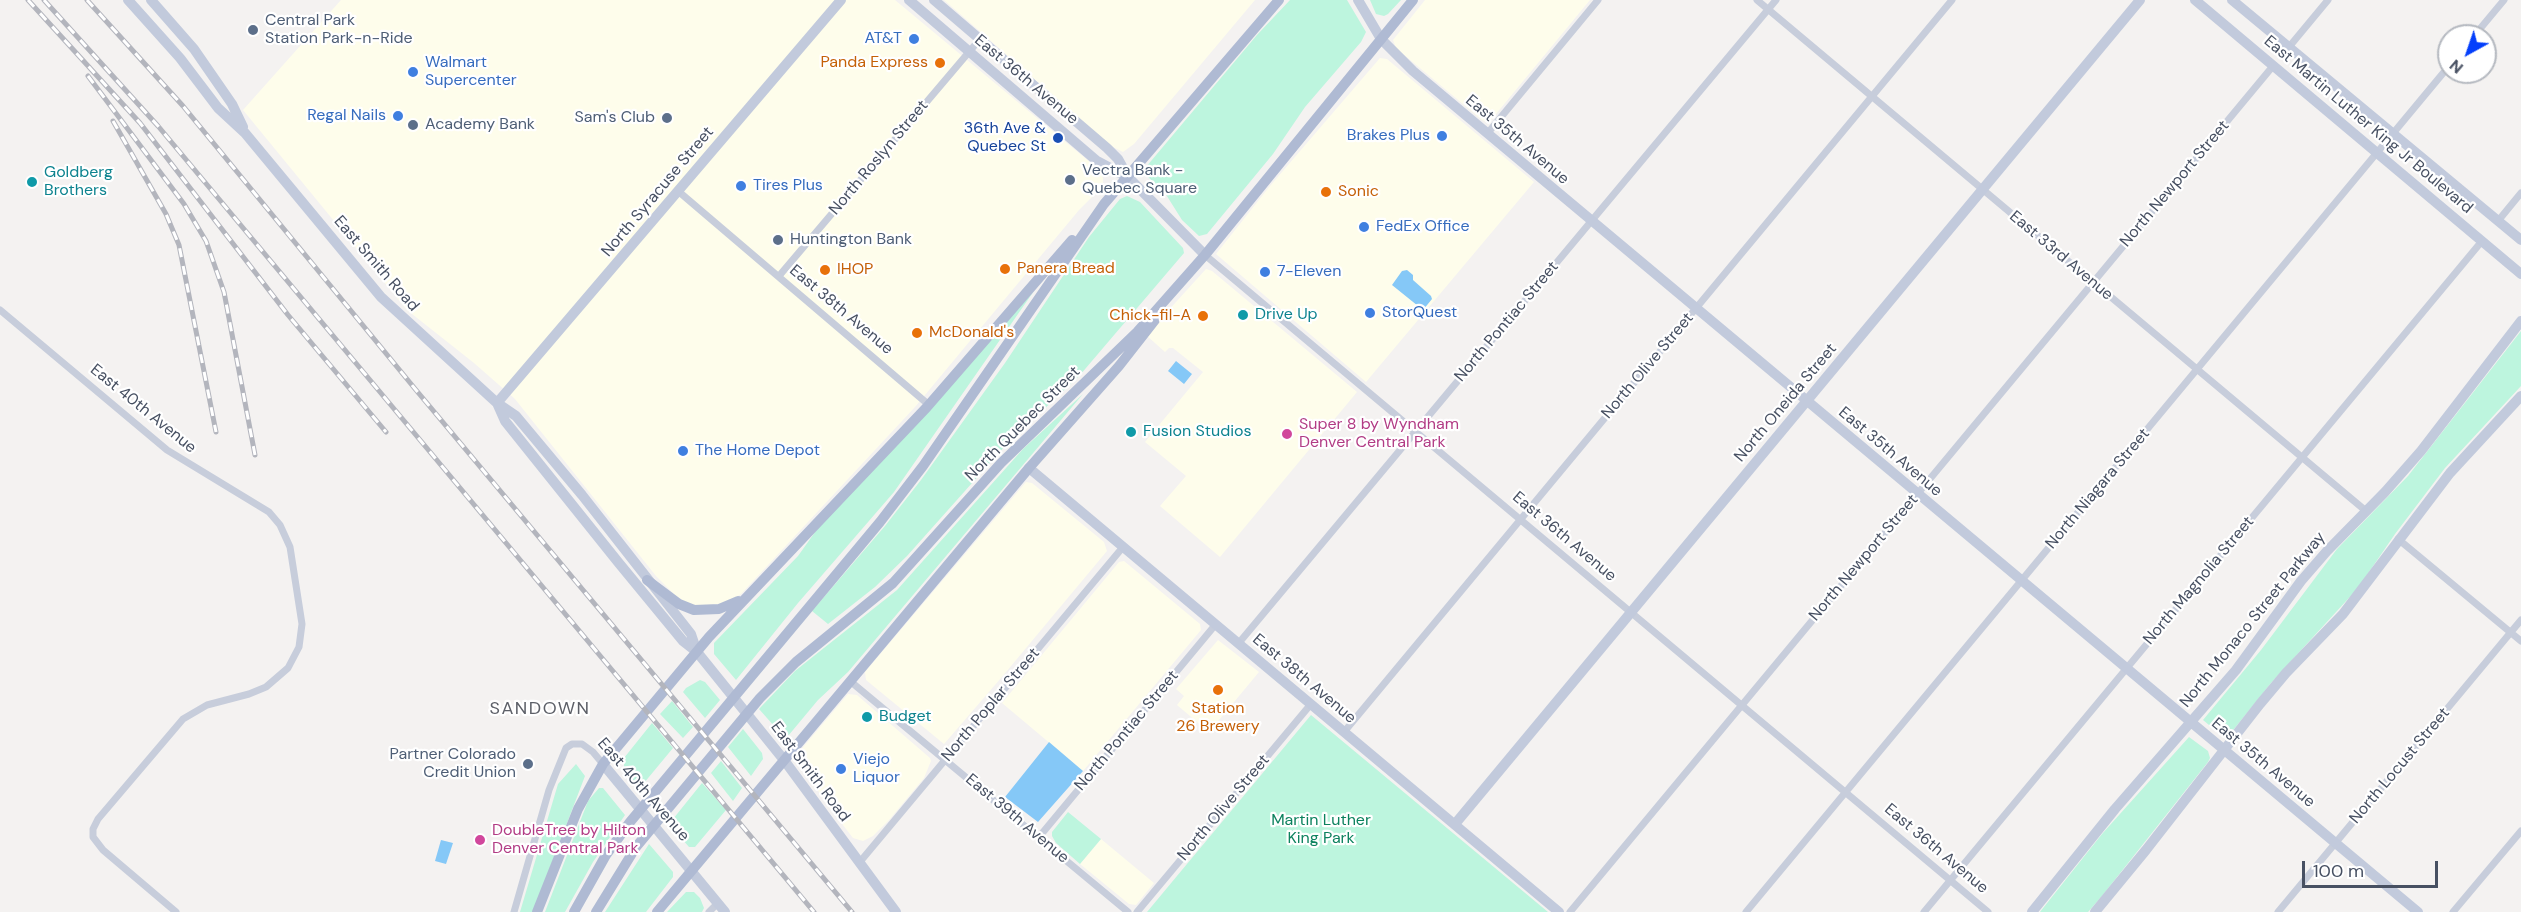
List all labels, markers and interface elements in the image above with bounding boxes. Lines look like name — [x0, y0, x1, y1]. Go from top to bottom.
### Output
place label: Central Park Station Park-n-Ride — [265, 11, 413, 49]
marker: Central Park Station Park-n-Ride — [246, 23, 260, 37]
north arrow — [2437, 24, 2497, 84]
place label: AT&T — [864, 29, 902, 49]
street label: East 36th Avenue — [970, 31, 1082, 129]
marker: AT&T — [907, 32, 921, 46]
street label: East Martin Luther King Jr Boulevard — [2260, 32, 2476, 218]
place label: Walmart Supercenter — [425, 53, 517, 91]
place label: Panda Express — [820, 53, 928, 73]
text: N — [2445, 55, 2468, 78]
marker: Panda Express — [933, 56, 947, 70]
marker: Walmart Supercenter — [406, 65, 420, 79]
street label: East 35th Avenue — [1461, 91, 1573, 189]
street label: North Roslyn Street — [825, 97, 933, 219]
place label: Regal Nails — [307, 106, 386, 126]
place label: Sam's Club — [575, 108, 655, 128]
marker: Regal Nails — [391, 109, 405, 123]
marker: Sam's Club — [660, 111, 674, 125]
place label: Academy Bank — [425, 115, 535, 135]
street label: North Newport Street — [2116, 117, 2234, 251]
marker: Academy Bank — [406, 118, 420, 132]
place label: 36th Ave & Quebec St — [964, 119, 1046, 157]
street label: North Syracuse Street — [598, 123, 718, 261]
place label: Brakes Plus — [1347, 126, 1430, 146]
marker: Brakes Plus — [1435, 129, 1449, 143]
marker: 36th Ave & Quebec St — [1051, 131, 1065, 145]
place label: Vectra Bank - Quebec Square — [1082, 161, 1197, 199]
place label: Goldberg Brothers — [44, 163, 113, 201]
marker: Vectra Bank - Quebec Square — [1063, 173, 1077, 187]
marker: Goldberg Brothers — [25, 175, 39, 189]
place label: Tires Plus — [753, 176, 823, 196]
marker: Tires Plus — [734, 179, 748, 193]
place label: Sonic — [1338, 182, 1379, 202]
marker: Sonic — [1319, 185, 1333, 199]
street label: East 33rd Avenue — [2005, 207, 2117, 305]
street label: East Smith Road — [329, 212, 423, 316]
place label: FedEx Office — [1376, 217, 1470, 237]
marker: FedEx Office — [1357, 220, 1371, 234]
place label: Huntington Bank — [790, 230, 912, 250]
marker: Huntington Bank — [771, 233, 785, 247]
street label: North Pontiac Street — [1451, 258, 1563, 386]
place label: Panera Bread — [1017, 259, 1115, 279]
place label: IHOP — [837, 260, 873, 280]
street label: East 38th Avenue — [785, 261, 897, 359]
marker: Panera Bread — [998, 262, 1012, 276]
place label: 7-Eleven — [1277, 262, 1341, 282]
marker: IHOP — [818, 263, 832, 277]
marker: 7-Eleven — [1258, 265, 1272, 279]
place label: StorQuest — [1382, 303, 1457, 323]
place label: Drive Up — [1255, 305, 1318, 325]
place label: Chick-fil-A — [1109, 306, 1191, 326]
marker: StorQuest — [1363, 306, 1377, 320]
marker: Drive Up — [1236, 308, 1250, 322]
marker: Chick-fil-A — [1196, 309, 1210, 323]
street label: North Olive Street — [1598, 309, 1698, 423]
place label: McDonald's — [929, 323, 1014, 343]
marker: McDonald's — [910, 326, 924, 340]
street label: North Oneida Street — [1731, 340, 1841, 466]
street label: East 40th Avenue — [86, 360, 200, 458]
street label: North Quebec Street — [962, 363, 1084, 485]
street label: East 35th Avenue — [1834, 403, 1946, 501]
place label: Super 8 by Wyndham Denver Central Park — [1299, 415, 1459, 453]
place label: Fusion Studios — [1143, 422, 1252, 442]
marker: Fusion Studios — [1124, 425, 1138, 439]
street label: North Niagara Street — [2042, 425, 2154, 553]
marker: Super 8 by Wyndham Denver Central Park — [1280, 427, 1294, 441]
place label: The Home Depot — [695, 441, 820, 461]
marker: The Home Depot — [676, 444, 690, 458]
street label: East 36th Avenue — [1508, 488, 1620, 586]
street label: North Newport Street — [1805, 491, 1923, 625]
street label: North Magnolia Street — [2140, 513, 2258, 649]
street label: North Monaco Street Parkway — [2176, 528, 2330, 712]
street label: East 38th Avenue — [1248, 630, 1360, 728]
street label: North Poplar Street — [938, 644, 1044, 766]
street label: North Pontiac Street — [1071, 667, 1183, 795]
marker: Station 26 Brewery — [1211, 683, 1225, 697]
district label: SANDOWN — [489, 698, 591, 720]
place label: Station 26 Brewery — [1176, 699, 1260, 737]
street label: North Locust Street — [2346, 704, 2454, 828]
place label: Budget — [879, 707, 932, 727]
marker: Budget — [860, 710, 874, 724]
street label: East 35th Avenue — [2207, 714, 2319, 812]
street label: East Smith Road — [766, 718, 854, 826]
street label: East 40th Avenue — [593, 734, 693, 846]
place label: Partner Colorado Credit Union — [390, 745, 516, 783]
place label: Viejo Liquor — [853, 750, 900, 788]
street label: North Olive Street — [1174, 751, 1274, 865]
marker: Partner Colorado Credit Union — [521, 757, 535, 771]
marker: Viejo Liquor — [834, 762, 848, 776]
street label: East 39th Avenue — [961, 770, 1073, 868]
street label: East 36th Avenue — [1880, 800, 1992, 898]
park label: Martin Luther King Park — [1271, 811, 1371, 849]
place label: DoubleTree by Hilton Denver Central Park — [492, 821, 646, 859]
marker: DoubleTree by Hilton Denver Central Park — [473, 833, 487, 847]
scale bar — [2305, 849, 2442, 887]
text: 100 m — [2313, 859, 2364, 883]

